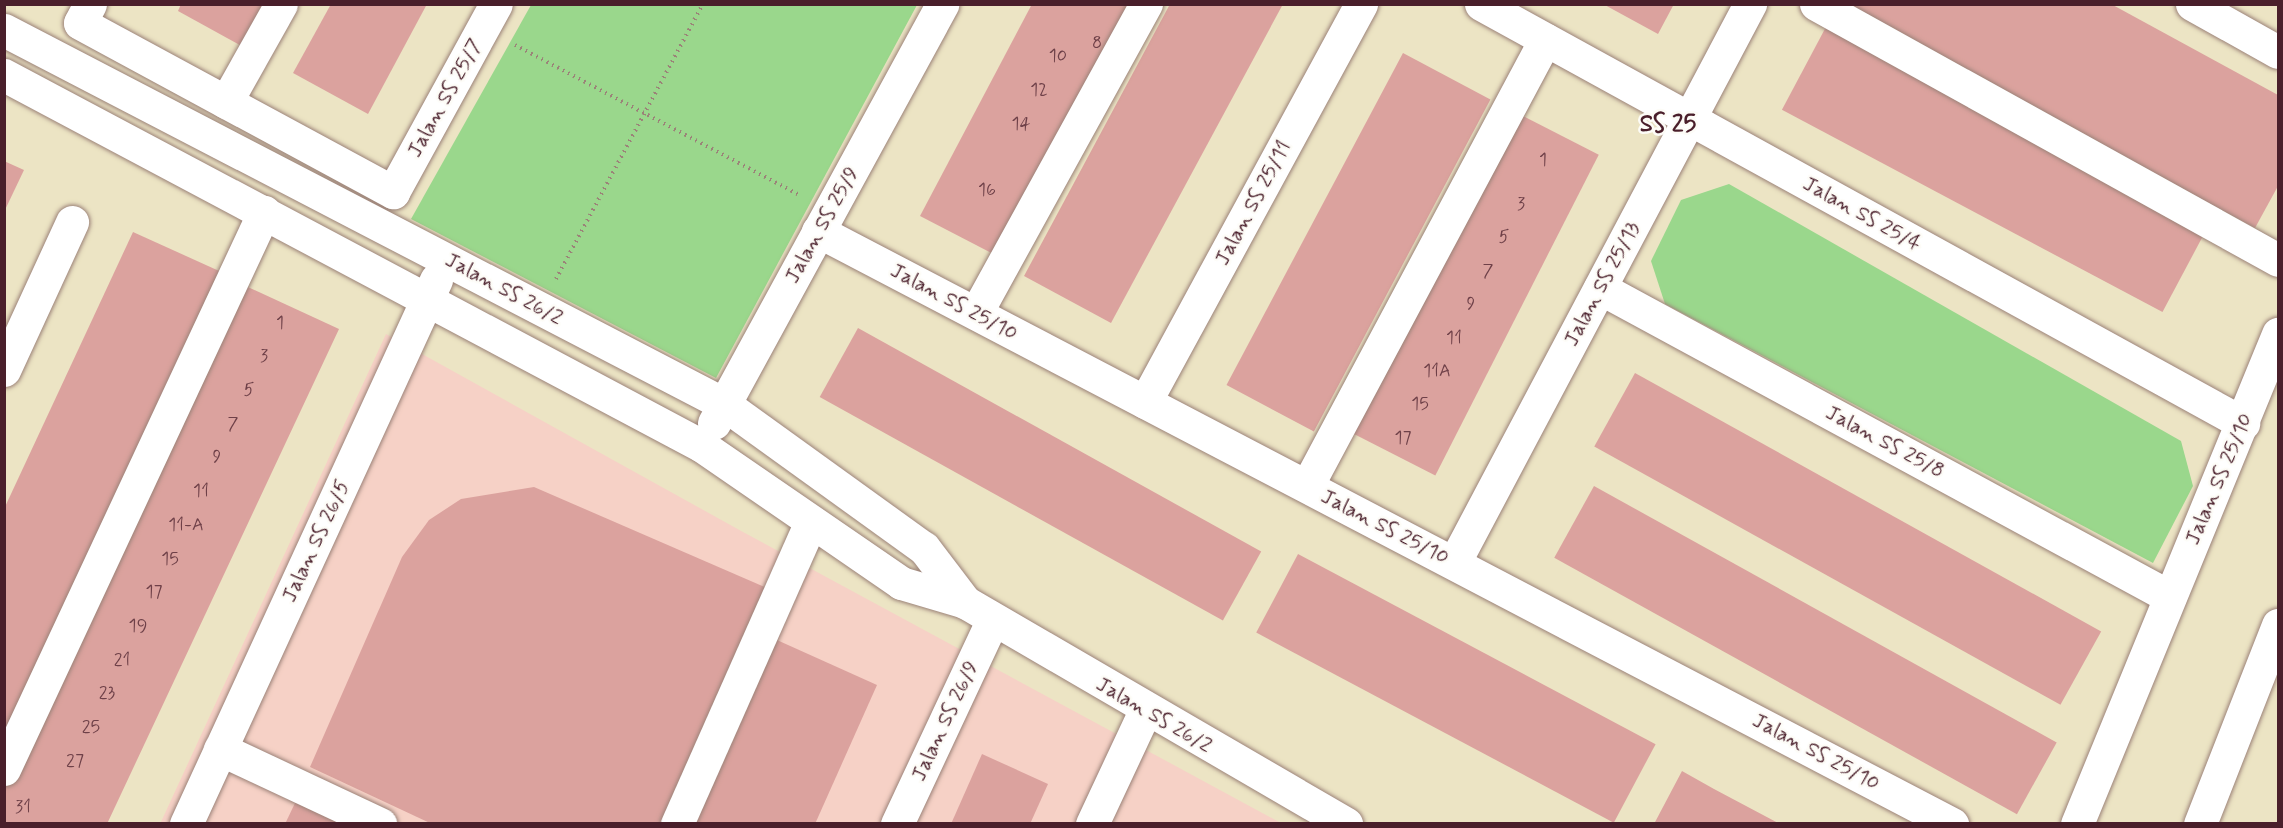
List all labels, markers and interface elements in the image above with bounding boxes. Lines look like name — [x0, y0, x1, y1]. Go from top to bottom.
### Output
house number: 8 — [1092, 32, 1102, 54]
street label: Jalan SS 25/7 — [402, 34, 488, 162]
house number: 10 — [1049, 45, 1067, 67]
house number: 12 — [1030, 79, 1048, 101]
district label: SS 25 — [1640, 111, 1696, 139]
house number: 14 — [1012, 113, 1030, 135]
street label: Jalan SS 25/11 — [1210, 136, 1296, 270]
house number: 1 — [1539, 149, 1547, 171]
street label: Jalan SS 25/9 — [780, 162, 864, 288]
street label: Jalan SS 25/4 — [1798, 171, 1926, 257]
house number: 16 — [978, 179, 996, 201]
house number: 3 — [1517, 193, 1525, 215]
street label: Jalan SS 25/13 — [1559, 217, 1645, 351]
house number: 5 — [1499, 226, 1509, 248]
street label: Jalan SS 26/2 — [441, 247, 567, 331]
street label: Jalan SS 25/10 — [886, 258, 1022, 346]
house number: 7 — [1483, 260, 1493, 282]
house number: 9 — [1467, 293, 1475, 315]
house number: 1 — [276, 312, 284, 334]
house number: 11 — [1446, 327, 1462, 349]
house number: 3 — [260, 345, 268, 367]
house number: 11A — [1423, 360, 1451, 382]
house number: 5 — [244, 379, 254, 401]
house number: 15 — [1411, 393, 1429, 415]
street label: Jalan SS 25/8 — [1821, 400, 1949, 484]
street label: Jalan SS 25/10 — [2180, 409, 2258, 549]
house number: 7 — [228, 413, 238, 435]
house number: 17 — [1394, 427, 1412, 449]
house number: 9 — [213, 446, 221, 468]
street label: Jalan SS 26/5 — [277, 476, 355, 606]
house number: 11 — [193, 480, 209, 502]
street label: Jalan SS 25/10 — [1317, 484, 1453, 570]
house number: 11-A — [168, 514, 204, 536]
house number: 15 — [161, 548, 179, 570]
house number: 17 — [145, 581, 163, 603]
house number: 19 — [129, 615, 147, 637]
house number: 21 — [114, 649, 130, 671]
street label: Jalan SS 26/9 — [906, 657, 984, 785]
street label: Jalan SS 26/2 — [1092, 672, 1216, 758]
house number: 23 — [99, 682, 115, 704]
street label: Jalan SS 25/10 — [1748, 708, 1884, 796]
house number: 25 — [82, 716, 100, 738]
house number: 27 — [66, 750, 84, 772]
house number: 31 — [15, 796, 31, 818]

